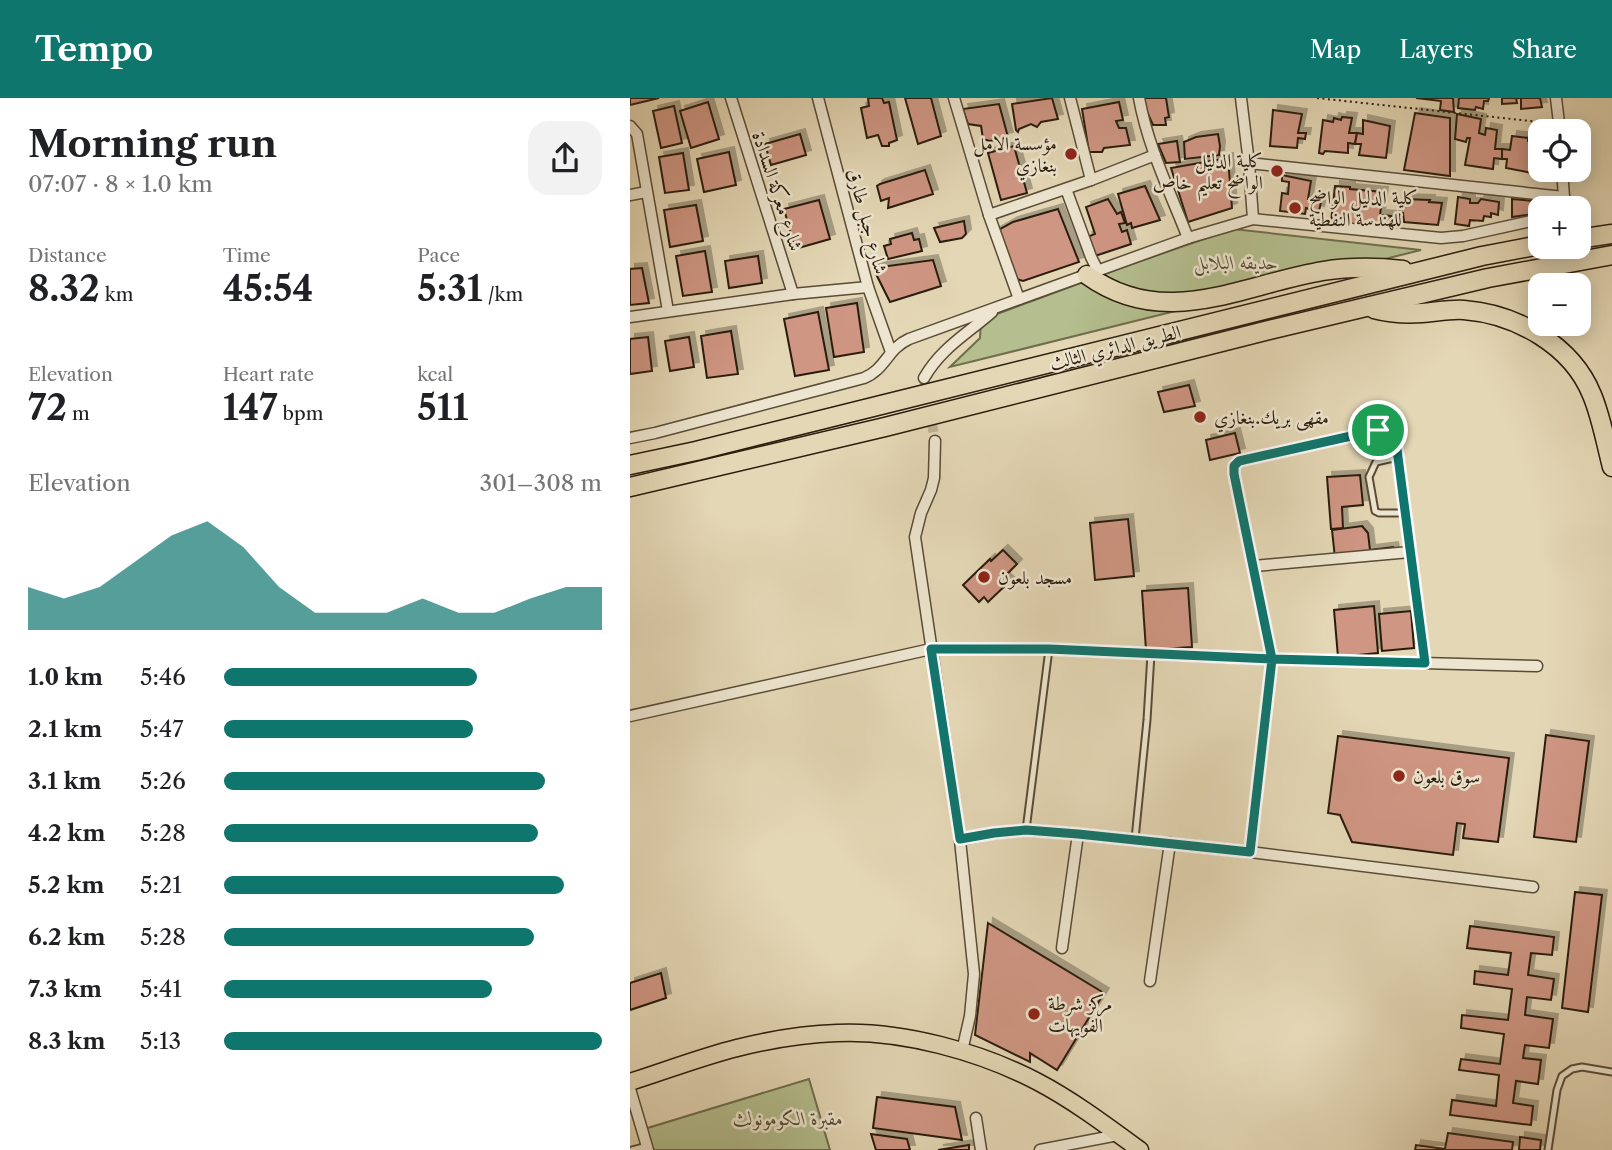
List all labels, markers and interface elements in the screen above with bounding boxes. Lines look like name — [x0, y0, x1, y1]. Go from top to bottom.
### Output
text: Tempo — [35, 29, 153, 70]
text: Map — [1310, 35, 1361, 64]
text: Layers — [1399, 35, 1474, 64]
text: Share — [1512, 35, 1577, 64]
map controls — [1528, 119, 1591, 336]
button: locate — [1528, 119, 1591, 182]
text: Morning run — [28, 120, 277, 167]
button: share — [528, 121, 602, 195]
street label: شارع معركة السدادة — [744, 128, 808, 255]
place label: مؤسسة الامل بنغازي — [973, 132, 1057, 181]
marker: مؤسسة الامل بنغازي — [1063, 146, 1079, 162]
place label: كلية الدليل الواضح تعليم خاص — [1153, 149, 1263, 202]
marker: كلية الدليل الواضح تعليم خاص — [1269, 163, 1285, 179]
street label: شارع جبل طارق — [839, 166, 893, 277]
text: 07:07 · 8 × 1.0 km — [28, 170, 213, 198]
place label: كلية الدليل الواضح للهندسة النفطية — [1309, 186, 1418, 231]
button: + — [1528, 196, 1591, 259]
marker: كلية الدليل الواضح للهندسة النفطية — [1287, 200, 1303, 216]
text: Distance — [28, 244, 107, 267]
text: Time — [223, 244, 271, 267]
text: Pace — [417, 244, 460, 267]
park label: حديقه البلابل — [1194, 251, 1278, 276]
text: 8.32 — [28, 267, 100, 310]
text: 45:54 — [223, 267, 313, 310]
text: 5:31 — [417, 267, 483, 310]
button: − — [1528, 273, 1591, 336]
text: km — [100, 283, 133, 306]
text: /km — [483, 283, 523, 306]
street label: الطريق الدائري الثالث — [1047, 320, 1184, 379]
text: Elevation — [28, 363, 113, 386]
text: Heart rate — [223, 363, 314, 386]
text: kcal — [417, 363, 453, 386]
text: 72 — [28, 386, 67, 429]
text: 147 — [223, 386, 277, 429]
text: 511 — [417, 386, 468, 429]
pin — [1348, 400, 1408, 460]
text: m — [67, 402, 90, 425]
text: bpm — [277, 402, 323, 425]
place label: مقهى بريك.بنغازي — [1214, 406, 1329, 433]
marker: مقهى بريك.بنغازي — [1192, 409, 1208, 425]
icon: arrive — [1359, 411, 1397, 449]
text: Elevation — [28, 469, 131, 497]
text: 301–308 m — [480, 469, 602, 497]
place label: مسجد بلعون — [998, 566, 1072, 590]
marker: مسجد بلعون — [976, 569, 992, 585]
text: 1.0 km — [28, 663, 103, 691]
text: 5:46 — [140, 663, 186, 691]
text: 2.1 km — [28, 715, 102, 743]
text: 5:47 — [140, 715, 184, 743]
place label: سوق بلعون — [1413, 765, 1480, 789]
text: 3.1 km — [28, 767, 102, 795]
text: 5:26 — [140, 767, 186, 795]
marker: سوق بلعون — [1391, 768, 1407, 784]
text: 4.2 km — [28, 819, 105, 847]
text: 5:28 — [140, 819, 186, 847]
text: 5.2 km — [28, 871, 104, 899]
text: 5:21 — [140, 871, 182, 899]
text: 6.2 km — [28, 923, 106, 951]
text: 5:28 — [140, 923, 186, 951]
text: 7.3 km — [28, 975, 102, 1003]
text: 5:41 — [140, 975, 182, 1003]
place label: مركز شرطة الفويهات — [1048, 992, 1112, 1038]
marker: مركز شرطة الفويهات — [1026, 1006, 1042, 1022]
text: 8.3 km — [28, 1027, 105, 1055]
text: 5:13 — [140, 1027, 181, 1055]
park label: مقبرة الكومونولث — [733, 1107, 843, 1131]

